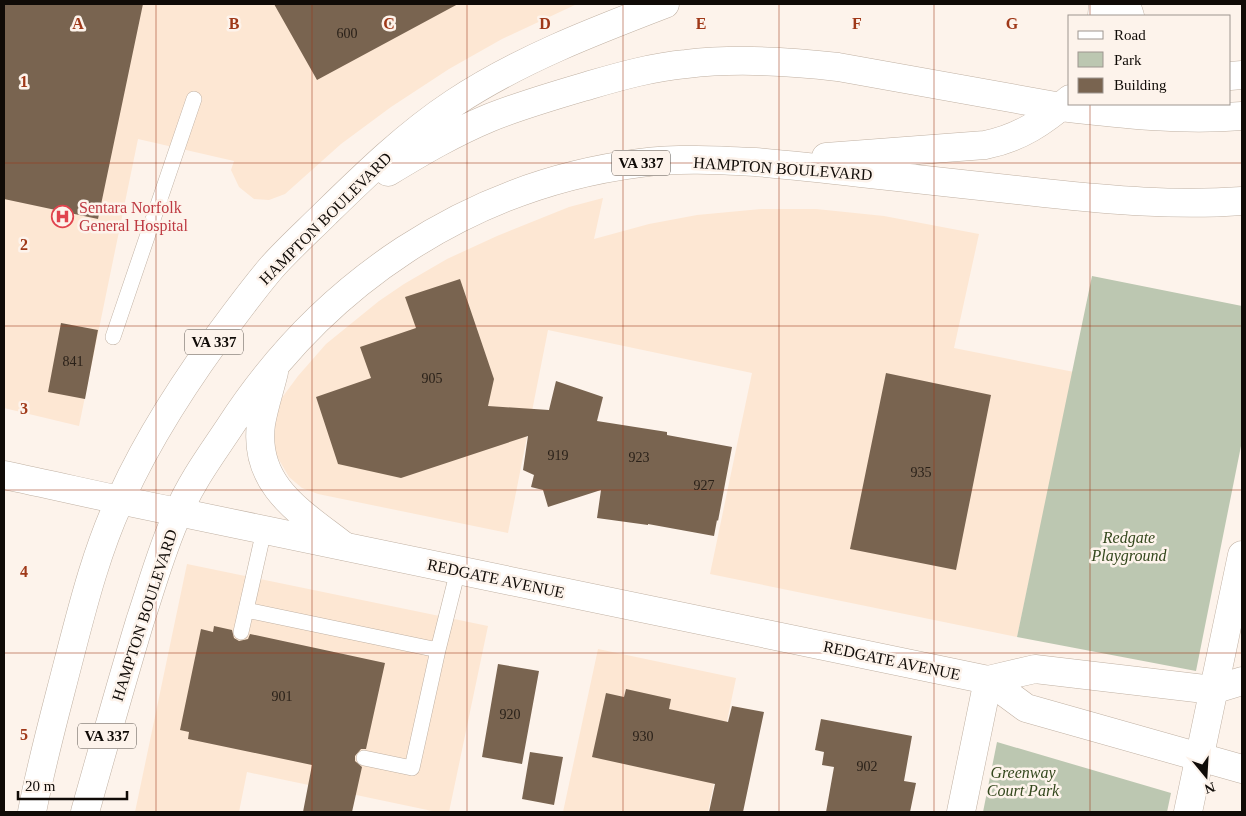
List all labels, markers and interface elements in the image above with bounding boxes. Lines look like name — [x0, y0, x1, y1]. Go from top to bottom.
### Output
text: A — [72, 15, 84, 32]
text: B — [229, 15, 240, 32]
text: C — [383, 15, 395, 32]
text: D — [539, 15, 551, 32]
text: E — [696, 15, 706, 32]
text: F — [852, 15, 862, 32]
text: G — [1006, 15, 1019, 32]
legend — [1068, 15, 1231, 105]
house number: 600 — [337, 26, 358, 41]
text: Road — [1114, 27, 1146, 43]
text: Park — [1114, 52, 1142, 68]
text: 1 — [20, 73, 28, 90]
text: Building — [1114, 77, 1167, 93]
street label: HAMPTON BOULEVARD — [256, 149, 395, 288]
road number: VA 337 — [612, 150, 670, 176]
street label: HAMPTON BOULEVARD — [693, 154, 873, 183]
place label: Sentara Norfolk General Hospital — [79, 199, 188, 235]
hospital icon: Sentara Norfolk General Hospital — [51, 204, 75, 228]
text: 2 — [20, 236, 28, 253]
road number: VA 337 — [185, 330, 243, 354]
house number: 841 — [63, 354, 84, 369]
house number: 905 — [422, 371, 443, 386]
text: 3 — [20, 400, 28, 417]
house number: 919 — [548, 448, 569, 463]
house number: 923 — [629, 450, 650, 465]
house number: 935 — [911, 465, 932, 480]
house number: 927 — [694, 478, 715, 493]
street label: HAMPTON BOULEVARD — [109, 527, 180, 703]
park label: Redgate Playground — [1091, 529, 1167, 565]
street label: REDGATE AVENUE — [426, 556, 566, 601]
text: 4 — [20, 563, 28, 580]
street label: REDGATE AVENUE — [822, 638, 962, 683]
house number: 901 — [272, 689, 293, 704]
house number: 920 — [500, 707, 521, 722]
road number: VA 337 — [78, 724, 136, 748]
text: 5 — [20, 726, 28, 743]
house number: 930 — [633, 729, 654, 744]
north arrow — [1181, 751, 1231, 801]
house number: 902 — [857, 759, 878, 774]
park label: Greenway Court Park — [987, 764, 1060, 799]
scale bar — [18, 768, 126, 800]
text: 20 m — [25, 778, 56, 794]
text: N — [1203, 779, 1217, 797]

